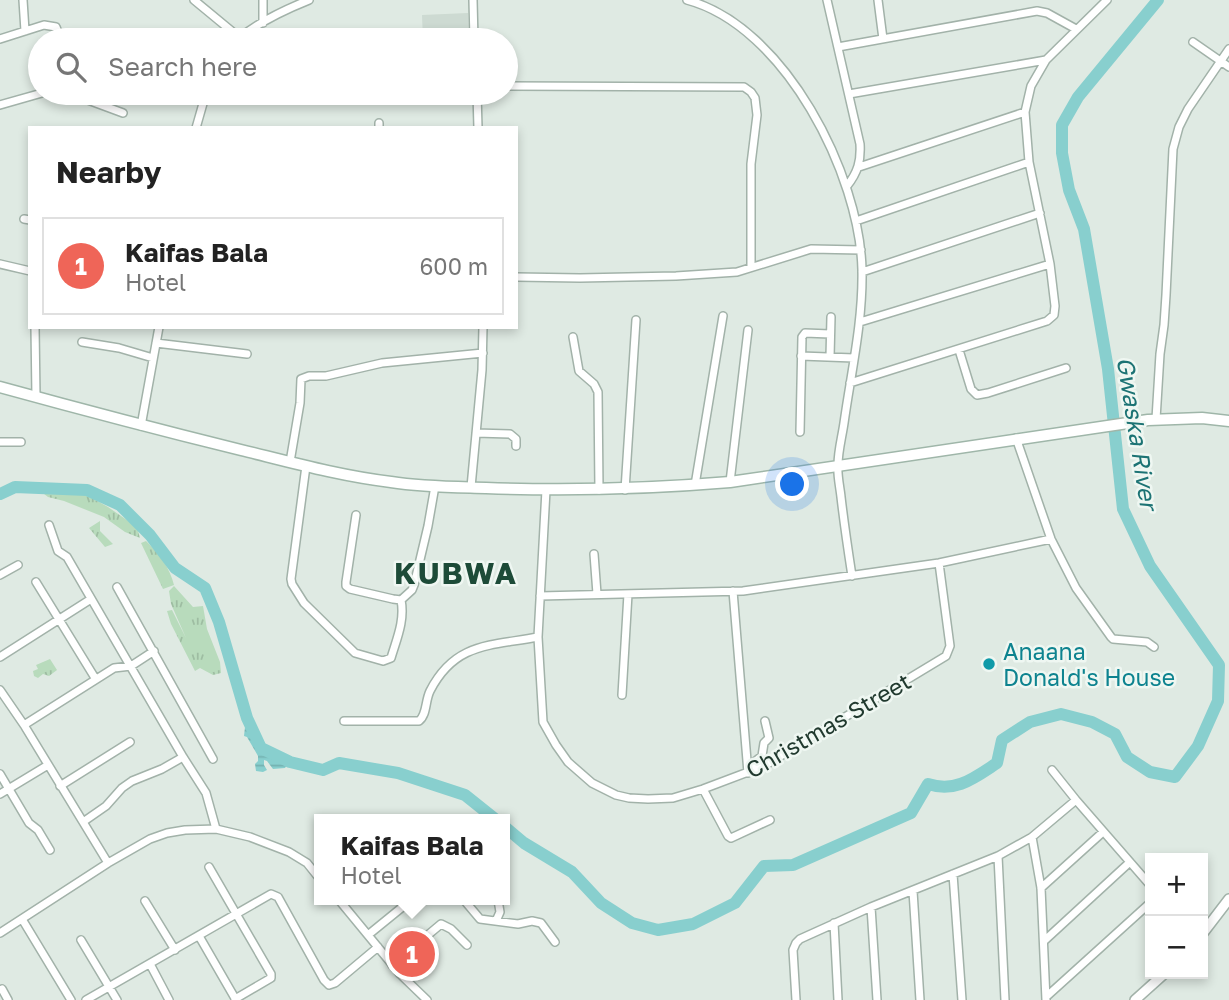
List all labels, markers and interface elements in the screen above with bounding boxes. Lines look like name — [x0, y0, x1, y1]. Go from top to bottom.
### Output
search box — [28, 28, 518, 105]
icon: search — [52, 48, 90, 86]
text: Search here — [108, 51, 257, 82]
text: Nearby — [56, 154, 161, 190]
text: Kaifas Bala — [125, 237, 268, 268]
text: 1 — [75, 252, 87, 280]
text: 600 m — [419, 252, 488, 280]
text: Hotel — [125, 268, 186, 296]
water label: Gwaska River — [1112, 355, 1165, 515]
your location — [775, 467, 809, 501]
district label: KUBWA — [394, 555, 518, 591]
place label: Anaana Donald's House — [1003, 637, 1175, 691]
marker: Anaana Donald's House — [981, 656, 997, 672]
street label: Christmas Street — [741, 666, 915, 784]
popup — [314, 814, 510, 905]
text: Kaifas Bala — [340, 830, 484, 861]
map controls — [1145, 853, 1208, 979]
button: + — [1145, 853, 1208, 916]
text: Hotel — [340, 861, 402, 889]
button: − — [1145, 916, 1208, 979]
pin: 1 — [389, 928, 435, 980]

